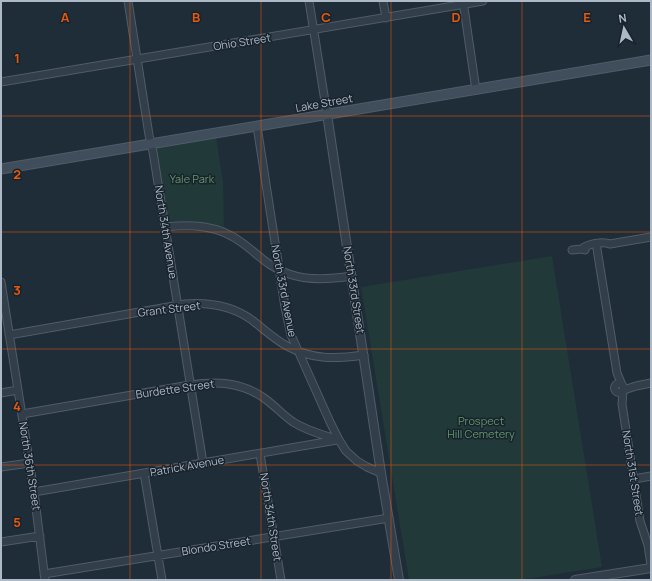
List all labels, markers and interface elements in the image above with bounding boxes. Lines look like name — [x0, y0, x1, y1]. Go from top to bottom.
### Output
text: A — [61, 8, 70, 26]
text: B — [192, 8, 200, 26]
text: C — [321, 8, 331, 26]
text: D — [451, 8, 461, 26]
text: E — [583, 8, 591, 26]
north arrow — [604, 8, 644, 48]
text: N — [617, 10, 628, 26]
street label: Ohio Street — [212, 30, 272, 53]
text: 1 — [14, 49, 20, 67]
street label: Lake Street — [294, 90, 354, 115]
text: 2 — [13, 165, 21, 183]
park label: Yale Park — [170, 171, 215, 186]
street label: North 34th Avenue — [152, 184, 181, 280]
street label: North 33rd Avenue — [268, 244, 301, 339]
street label: North 33rd Street — [340, 245, 369, 335]
text: 3 — [13, 281, 21, 299]
street label: Grant Street — [137, 297, 201, 320]
street label: Burdette Street — [135, 376, 215, 401]
text: 4 — [13, 397, 21, 415]
park label: Prospect Hill Cemetery — [447, 413, 515, 441]
street label: North 36th Street — [16, 421, 45, 511]
street label: North 31st Street — [619, 429, 648, 517]
street label: Patrick Avenue — [149, 452, 226, 479]
street label: North 34th Street — [257, 472, 286, 562]
text: 5 — [13, 513, 21, 531]
street label: Blondo Street — [180, 533, 252, 558]

